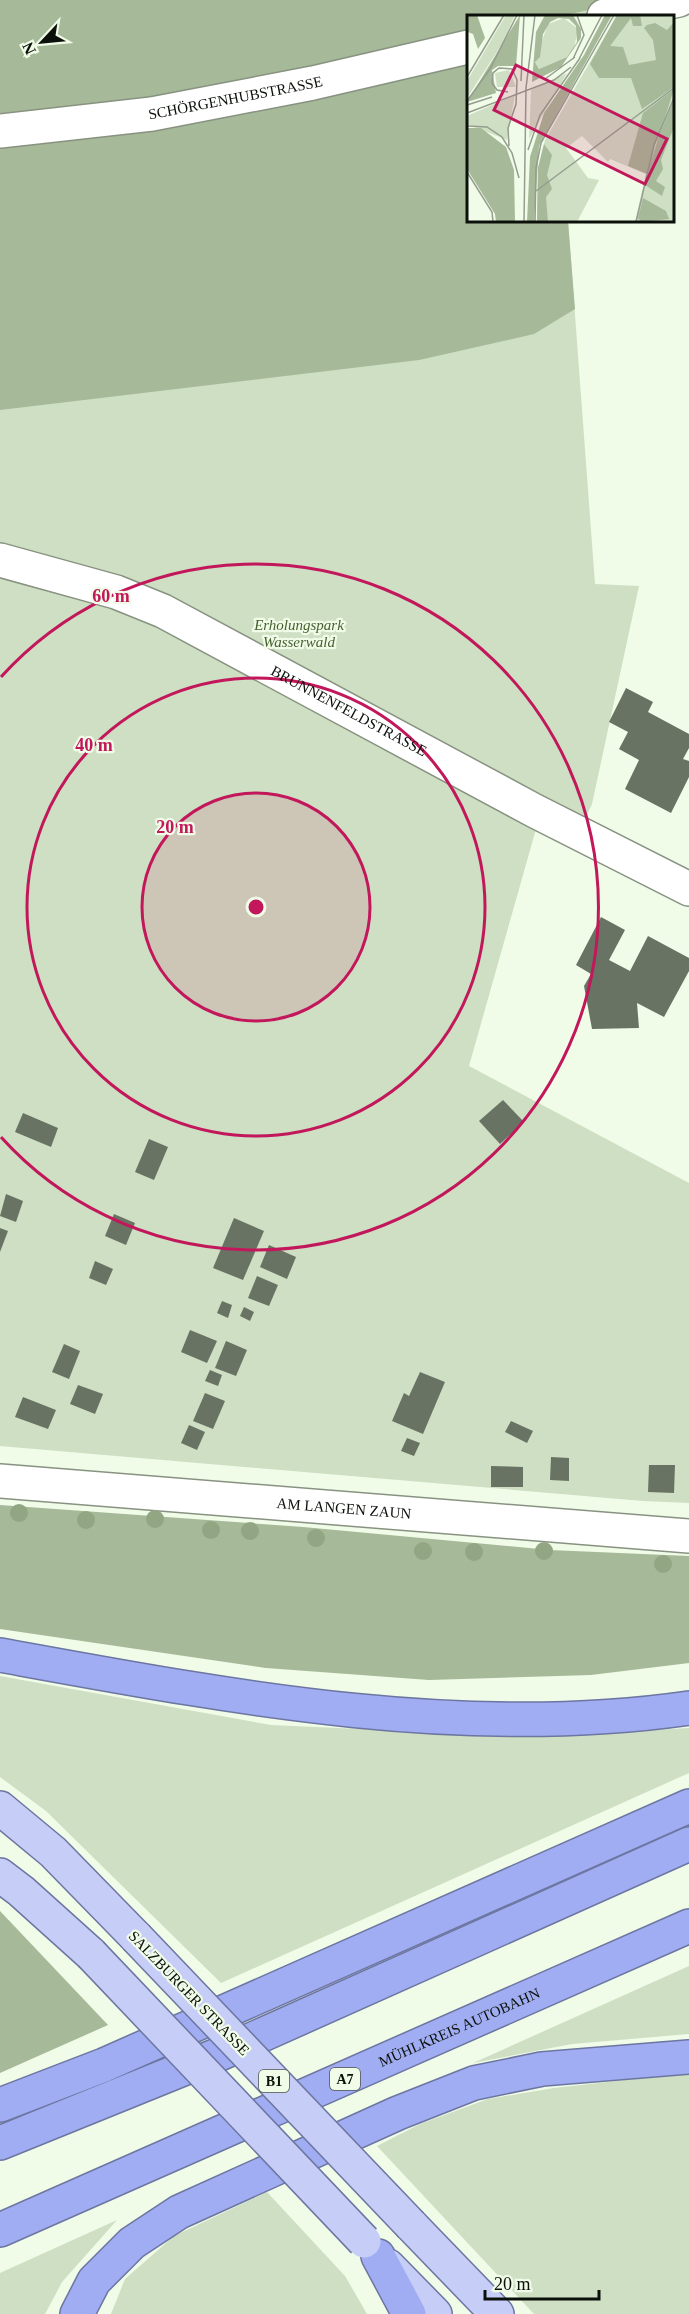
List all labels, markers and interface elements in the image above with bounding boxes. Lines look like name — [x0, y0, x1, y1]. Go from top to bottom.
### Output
north arrow — [12, 12, 72, 72]
inset map — [467, 15, 674, 222]
text: N — [19, 39, 39, 57]
street label: SCHÖRGENHUBSTRASSE — [147, 73, 324, 122]
text: 60 m — [92, 586, 130, 606]
park label: Erholungspark Wasserwald — [253, 617, 344, 650]
street label: BRUNNENFELDSTRASSE — [268, 663, 429, 759]
text: 40 m — [75, 735, 113, 755]
text: 20 m — [156, 817, 194, 837]
centre of rings — [246, 897, 266, 917]
street label: AM LANGEN ZAUN — [276, 1495, 412, 1522]
street label: SALZBURGER STRASSE — [125, 1928, 253, 2058]
street label: MÜHLKREIS AUTOBAHN — [376, 1985, 542, 2070]
road number: A7 — [330, 2068, 360, 2090]
road number: B1 — [259, 2070, 289, 2092]
scale bar — [485, 2263, 599, 2301]
text: 20 m — [494, 2274, 531, 2294]

